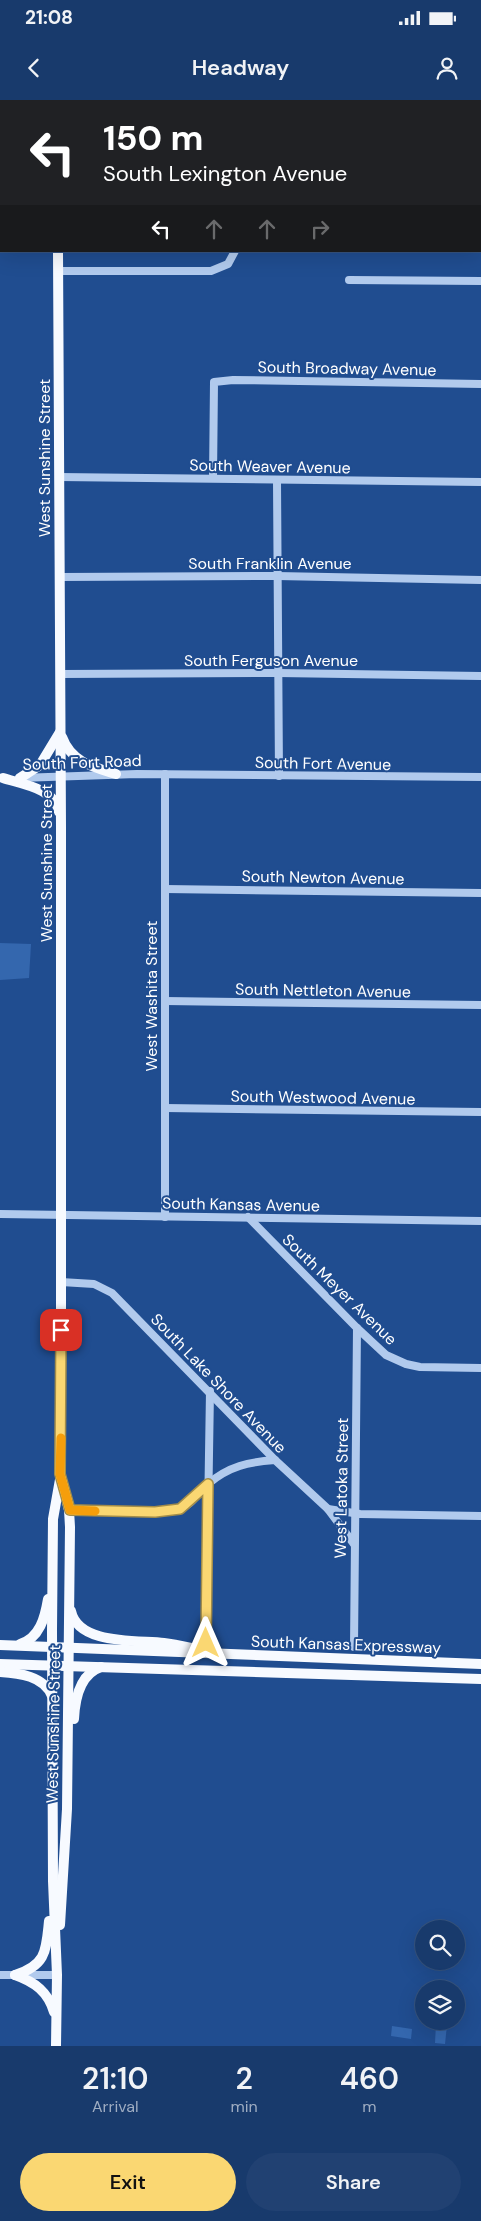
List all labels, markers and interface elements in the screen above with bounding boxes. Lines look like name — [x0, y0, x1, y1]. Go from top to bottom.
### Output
text: 21:08 — [25, 5, 73, 30]
text: Headway — [192, 53, 289, 82]
icon: back — [20, 54, 48, 82]
icon: person — [433, 54, 461, 82]
text: 150 m — [103, 115, 203, 161]
icon: left — [20, 120, 85, 185]
text: South Lexington Avenue — [103, 159, 347, 188]
icon: left — [147, 215, 175, 243]
icon: ahead — [200, 215, 228, 243]
icon: ahead — [253, 215, 281, 243]
icon: right — [306, 215, 334, 243]
street label: South Broadway Avenue — [257, 356, 437, 381]
street label: West Sunshine Street — [34, 379, 55, 537]
street label: South Weaver Avenue — [189, 455, 351, 478]
street label: South Franklin Avenue — [188, 553, 352, 574]
street label: South Ferguson Avenue — [184, 650, 358, 671]
street label: South Fort Road — [22, 750, 142, 775]
street label: South Fort Avenue — [255, 752, 391, 775]
street label: West Sunshine Street — [36, 784, 57, 942]
street label: South Newton Avenue — [241, 866, 405, 889]
street label: West Washita Street — [141, 920, 162, 1072]
street label: South Nettleton Avenue — [235, 978, 411, 1003]
street label: South Westwood Avenue — [230, 1085, 416, 1110]
street label: South Kansas Avenue — [162, 1193, 320, 1216]
street label: South Meyer Avenue — [278, 1229, 401, 1350]
pin — [40, 1309, 82, 1351]
street label: South Lake Shore Avenue — [146, 1309, 291, 1458]
icon: arrive — [47, 1316, 75, 1344]
street label: West Latoka Street — [330, 1417, 353, 1559]
position arrow — [179, 1616, 231, 1668]
street label: South Kansas Expressway — [251, 1631, 442, 1658]
street label: West Sunshine Street — [42, 1645, 65, 1803]
map controls — [415, 1920, 465, 2030]
button: search — [415, 1920, 465, 1970]
button: layers — [415, 1980, 465, 2030]
text: 21:10 — [82, 2059, 148, 2098]
text: 2 — [235, 2059, 253, 2098]
text: 460 — [340, 2059, 399, 2098]
text: Arrival — [92, 2096, 139, 2117]
text: min — [230, 2096, 258, 2117]
text: m — [362, 2096, 377, 2117]
button: Exit — [20, 2153, 236, 2211]
button: Share — [246, 2153, 461, 2211]

